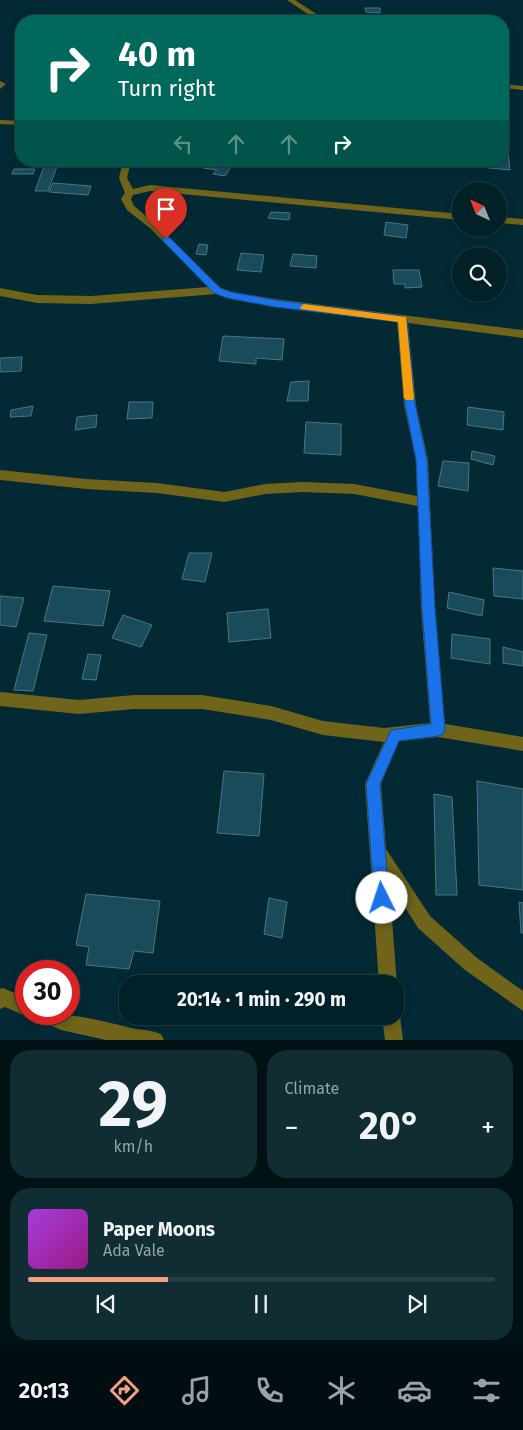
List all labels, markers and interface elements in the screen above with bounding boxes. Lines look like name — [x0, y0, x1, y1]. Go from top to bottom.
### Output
text: 40 m — [118, 33, 196, 75]
icon: right — [35, 35, 100, 100]
text: Turn right — [118, 75, 215, 102]
icon: left — [169, 130, 197, 158]
icon: ahead — [222, 130, 250, 158]
icon: ahead — [275, 130, 303, 158]
icon: right — [328, 130, 356, 158]
north arrow — [452, 182, 508, 238]
map controls — [452, 182, 507, 302]
pin — [145, 188, 187, 239]
icon: arrive — [152, 195, 180, 223]
button: search — [452, 247, 507, 302]
position arrow — [355, 871, 407, 923]
speed limit sign: 30 — [15, 960, 80, 1025]
text: 20:14 · 1 min · 290 m — [177, 988, 346, 1011]
text: 29 — [99, 1065, 168, 1143]
text: Climate — [285, 1079, 339, 1098]
text: 20° — [359, 1103, 421, 1149]
text: − — [285, 1111, 299, 1144]
text: + — [481, 1111, 495, 1144]
text: km/h — [113, 1137, 153, 1156]
text: Paper Moons — [103, 1218, 215, 1241]
text: Ada Vale — [103, 1241, 165, 1260]
icon: previous — [92, 1290, 120, 1318]
icon: pause — [247, 1290, 275, 1318]
icon: next — [403, 1290, 431, 1318]
icon: directions — [107, 1373, 142, 1408]
icon: music — [179, 1373, 214, 1408]
icon: phone — [252, 1373, 287, 1408]
icon: climate — [324, 1373, 359, 1408]
icon: car — [397, 1373, 432, 1408]
icon: filters — [469, 1373, 504, 1408]
text: 20:13 — [19, 1377, 69, 1404]

